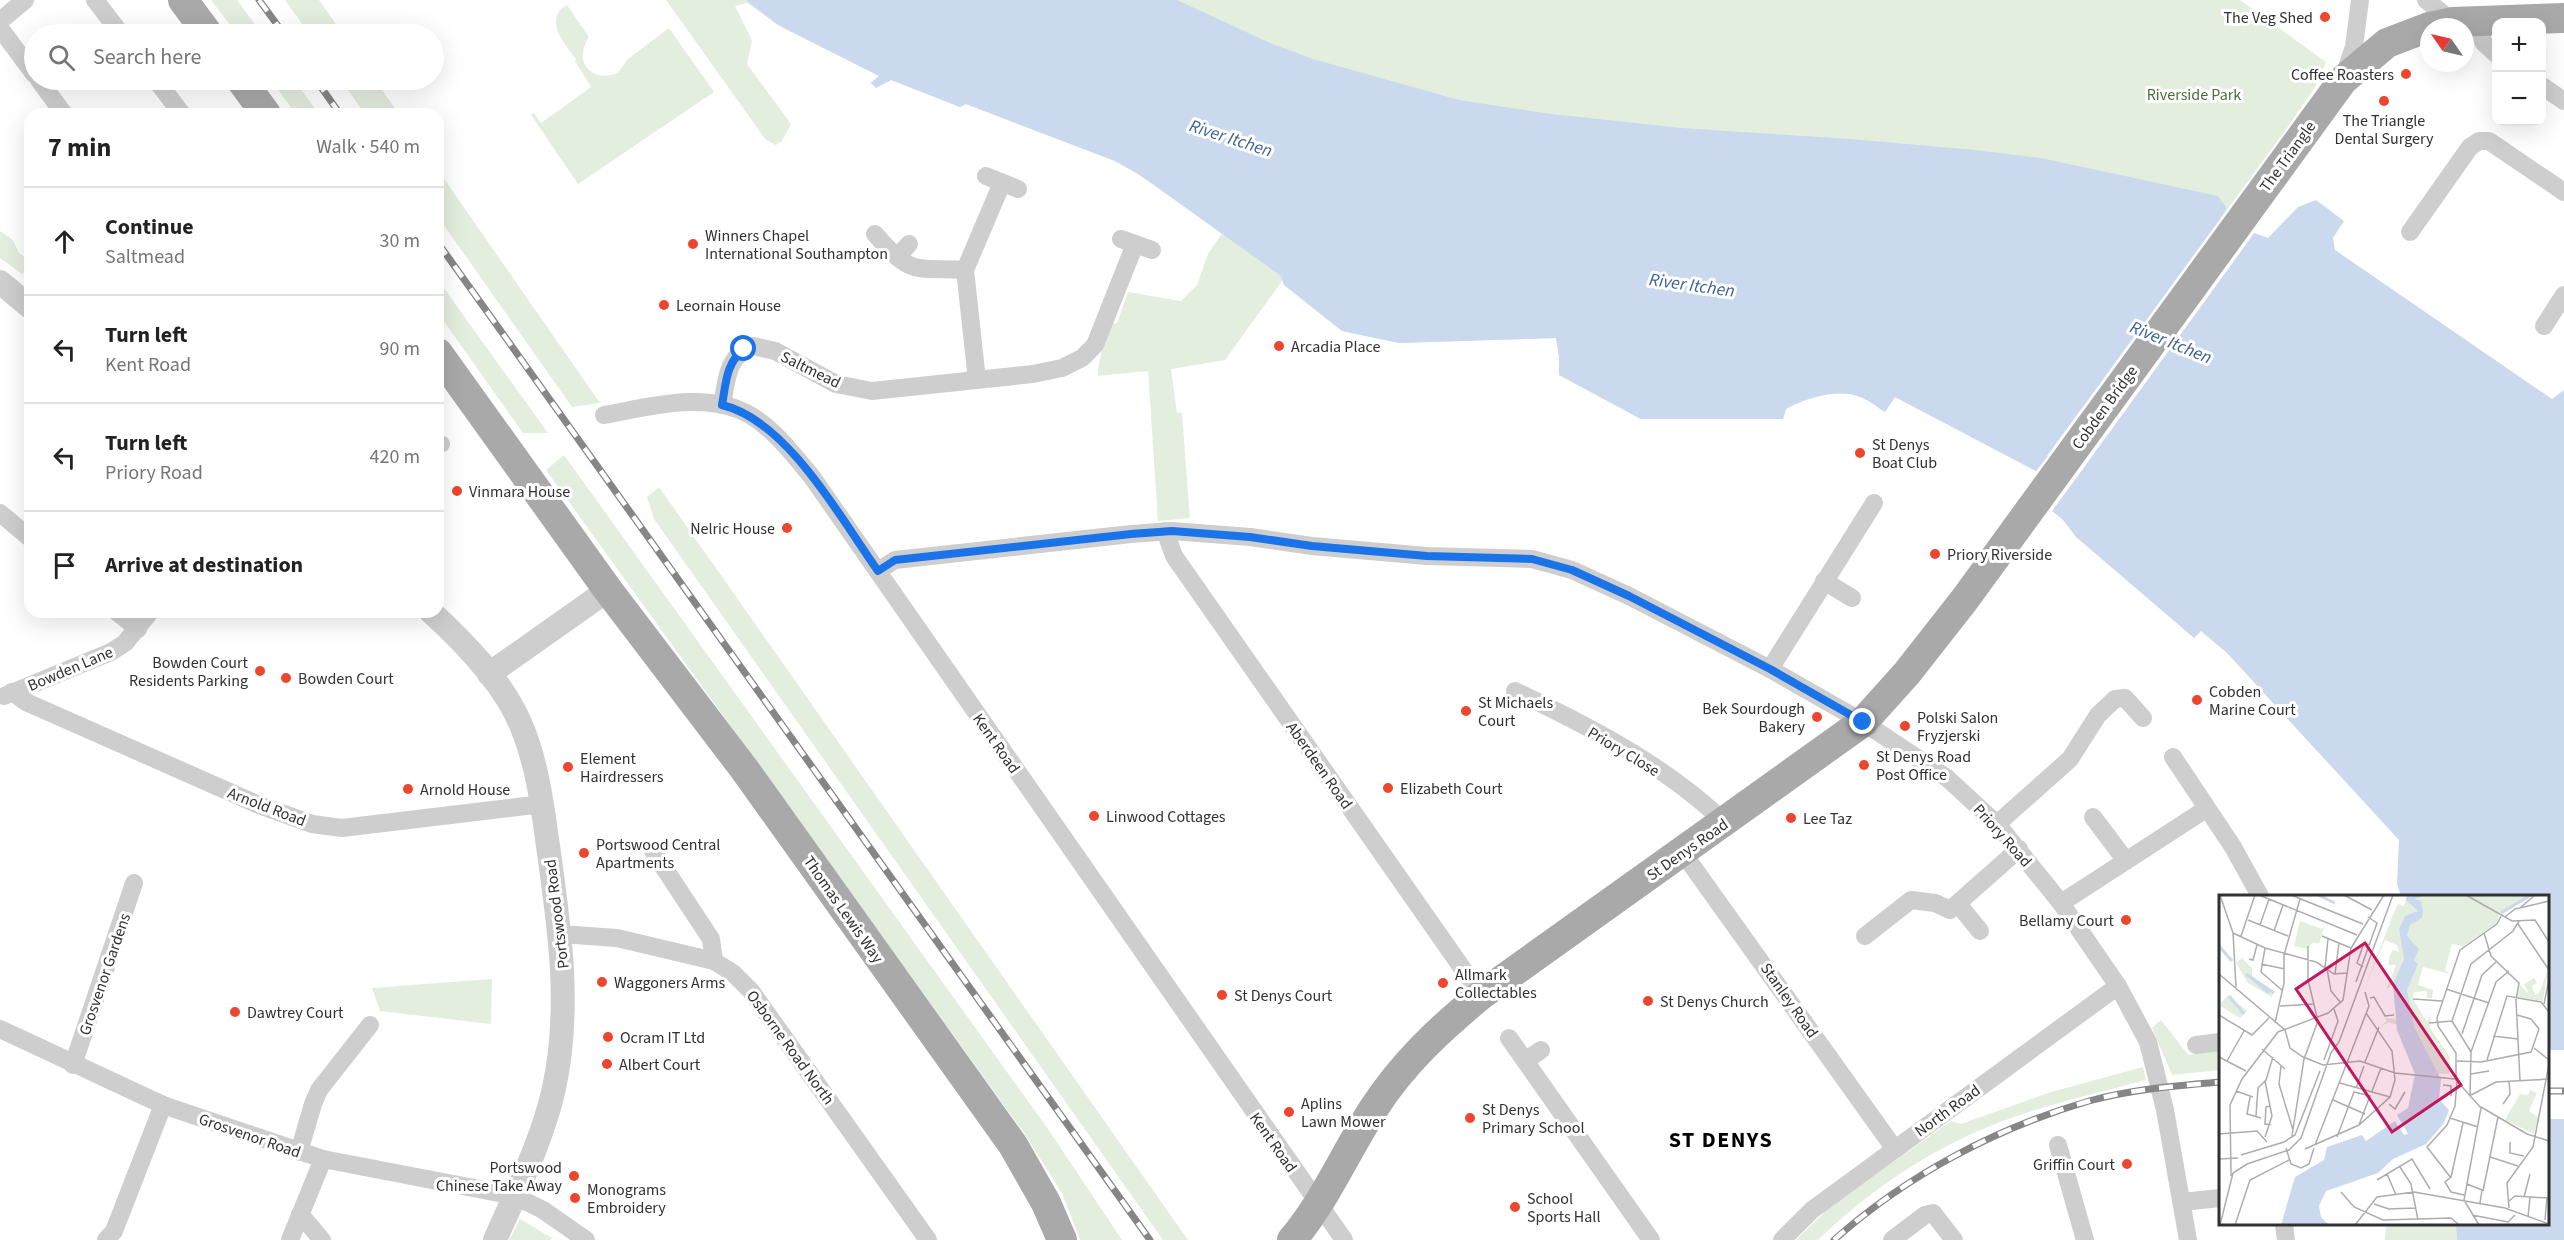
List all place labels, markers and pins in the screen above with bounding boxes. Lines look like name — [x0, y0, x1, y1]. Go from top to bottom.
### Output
place label: The Veg Shed — [2223, 7, 2313, 29]
marker: The Veg Shed — [2318, 10, 2332, 24]
place label: Coffee Roasters — [2291, 64, 2394, 86]
marker: Coffee Roasters — [2399, 67, 2413, 81]
marker: The Triangle Dental Surgery — [2377, 94, 2391, 108]
place label: The Triangle Dental Surgery — [2335, 110, 2434, 150]
place label: Winners Chapel International Southampton — [705, 225, 888, 265]
marker: Winners Chapel International Southampton — [686, 237, 700, 251]
place label: Leornain House — [676, 295, 781, 317]
marker: Leornain House — [657, 298, 671, 312]
place label: Arcadia Place — [1291, 336, 1381, 358]
marker: Arcadia Place — [1272, 339, 1286, 353]
place label: St Denys Boat Club — [1872, 434, 1937, 474]
marker: St Denys Boat Club — [1853, 446, 1867, 460]
place label: Vinmara House — [469, 481, 570, 503]
marker: Vinmara House — [450, 484, 464, 498]
place label: Nelric House — [690, 518, 775, 540]
marker: Nelric House — [780, 521, 794, 535]
place label: Priory Riverside — [1947, 544, 2052, 566]
marker: Priory Riverside — [1928, 547, 1942, 561]
place label: Bowden Court Residents Parking — [129, 652, 249, 692]
marker: Bowden Court Residents Parking — [253, 664, 267, 678]
place label: Bowden Court — [298, 668, 394, 690]
marker: Bowden Court — [279, 671, 293, 685]
place label: Cobden Marine Court — [2209, 681, 2296, 721]
place label: St Michaels Court — [1478, 692, 1553, 732]
marker: Cobden Marine Court — [2190, 693, 2204, 707]
place label: Bek Sourdough Bakery — [1702, 698, 1806, 738]
marker: St Michaels Court — [1459, 704, 1473, 718]
place label: Polski Salon Fryzjerski — [1917, 707, 1998, 747]
marker: Bek Sourdough Bakery — [1810, 710, 1824, 724]
marker: Polski Salon Fryzjerski — [1898, 719, 1912, 733]
place label: St Denys Road Post Office — [1876, 746, 1971, 786]
place label: Element Hairdressers — [580, 748, 664, 788]
marker: St Denys Road Post Office — [1857, 758, 1871, 772]
marker: Element Hairdressers — [561, 760, 575, 774]
place label: Elizabeth Court — [1400, 778, 1503, 800]
place label: Arnold House — [420, 779, 510, 801]
marker: Elizabeth Court — [1381, 781, 1395, 795]
marker: Arnold House — [401, 782, 415, 796]
place label: Linwood Cottages — [1106, 806, 1226, 828]
place label: Lee Taz — [1803, 808, 1852, 830]
marker: Linwood Cottages — [1087, 809, 1101, 823]
marker: Lee Taz — [1784, 811, 1798, 825]
place label: Portswood Central Apartments — [596, 834, 720, 874]
marker: Portswood Central Apartments — [577, 846, 591, 860]
place label: Bellamy Court — [2019, 910, 2115, 932]
marker: Bellamy Court — [2119, 913, 2133, 927]
place label: Allmark Collectables — [1455, 964, 1537, 1004]
place label: Waggoners Arms — [614, 972, 726, 994]
marker: Waggoners Arms — [595, 975, 609, 989]
marker: Allmark Collectables — [1436, 976, 1450, 990]
place label: St Denys Court — [1234, 985, 1333, 1007]
marker: St Denys Court — [1215, 988, 1229, 1002]
place label: St Denys Church — [1660, 991, 1769, 1013]
marker: St Denys Church — [1641, 994, 1655, 1008]
place label: Dawtrey Court — [247, 1002, 344, 1024]
marker: Dawtrey Court — [228, 1005, 242, 1019]
place label: Ocram IT Ltd — [620, 1027, 705, 1049]
marker: Ocram IT Ltd — [601, 1030, 615, 1044]
place label: Albert Court — [619, 1054, 701, 1076]
marker: Albert Court — [600, 1057, 614, 1071]
place label: Aplins Lawn Mower — [1301, 1093, 1386, 1133]
place label: St Denys Primary School — [1482, 1099, 1584, 1139]
marker: Aplins Lawn Mower — [1282, 1105, 1296, 1119]
marker: St Denys Primary School — [1463, 1111, 1477, 1125]
place label: Griffin Court — [2033, 1154, 2116, 1176]
place label: Portswood Chinese Take Away — [436, 1157, 563, 1197]
marker: Griffin Court — [2120, 1157, 2134, 1171]
marker: Portswood Chinese Take Away — [567, 1169, 581, 1183]
place label: Monograms Embroidery — [587, 1179, 666, 1219]
place label: School Sports Hall — [1527, 1188, 1600, 1228]
marker: Monograms Embroidery — [568, 1191, 582, 1205]
marker: School Sports Hall — [1508, 1200, 1522, 1214]

